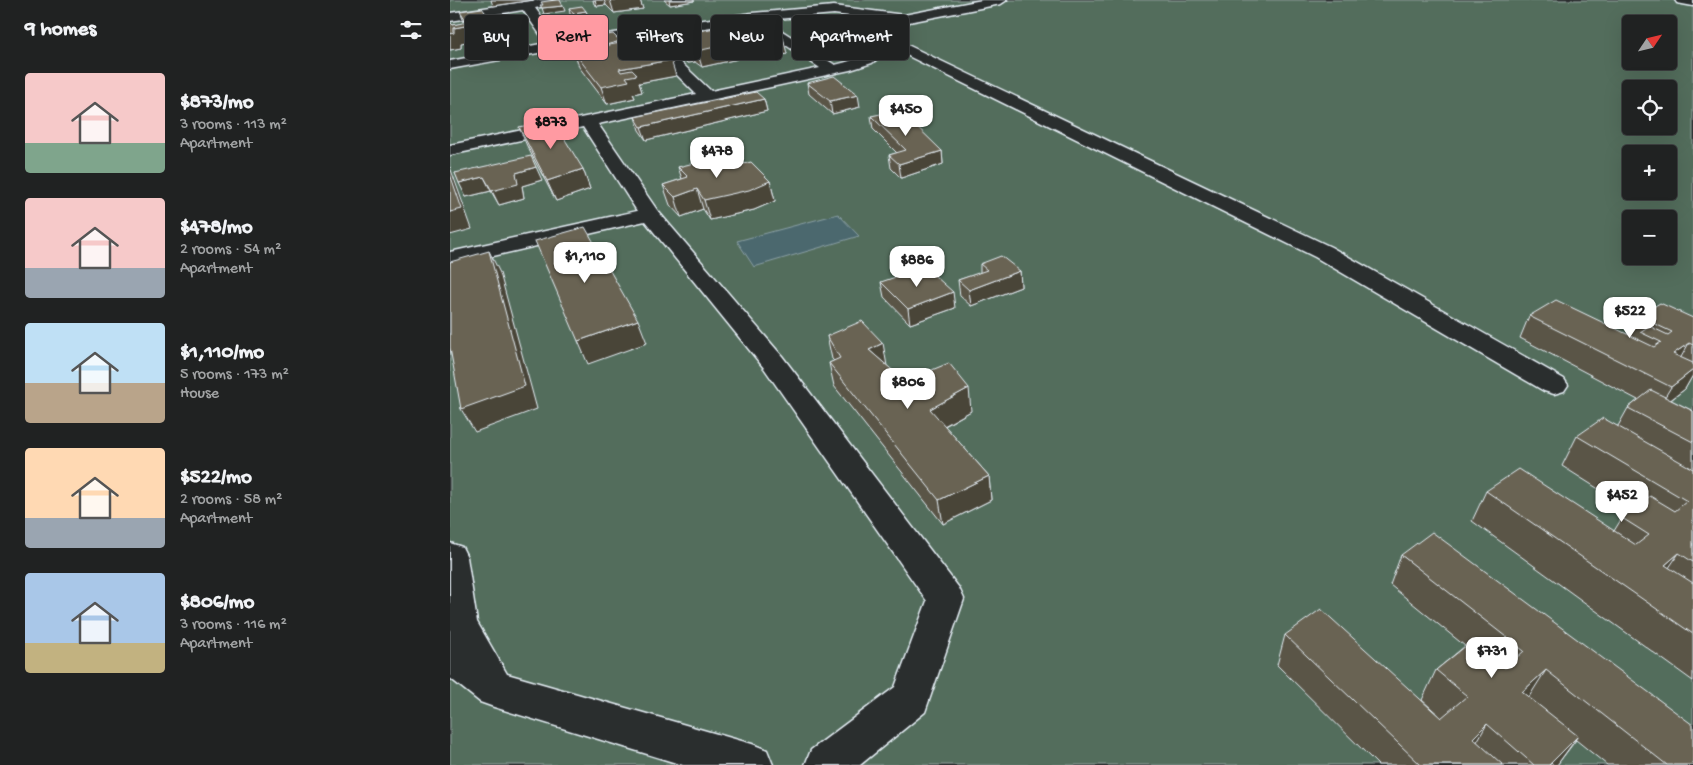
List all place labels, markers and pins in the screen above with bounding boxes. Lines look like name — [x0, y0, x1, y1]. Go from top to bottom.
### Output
pin: $450 — [876, 94, 936, 137]
pin: $873 — [521, 108, 581, 150]
pin: $478 — [687, 136, 747, 179]
pin: $1,110 — [544, 242, 626, 284]
pin: $886 — [887, 246, 947, 288]
pin: $522 — [1600, 296, 1660, 339]
pin: $806 — [878, 368, 938, 410]
pin: $452 — [1592, 480, 1652, 523]
pin: $731 — [1462, 636, 1522, 679]

